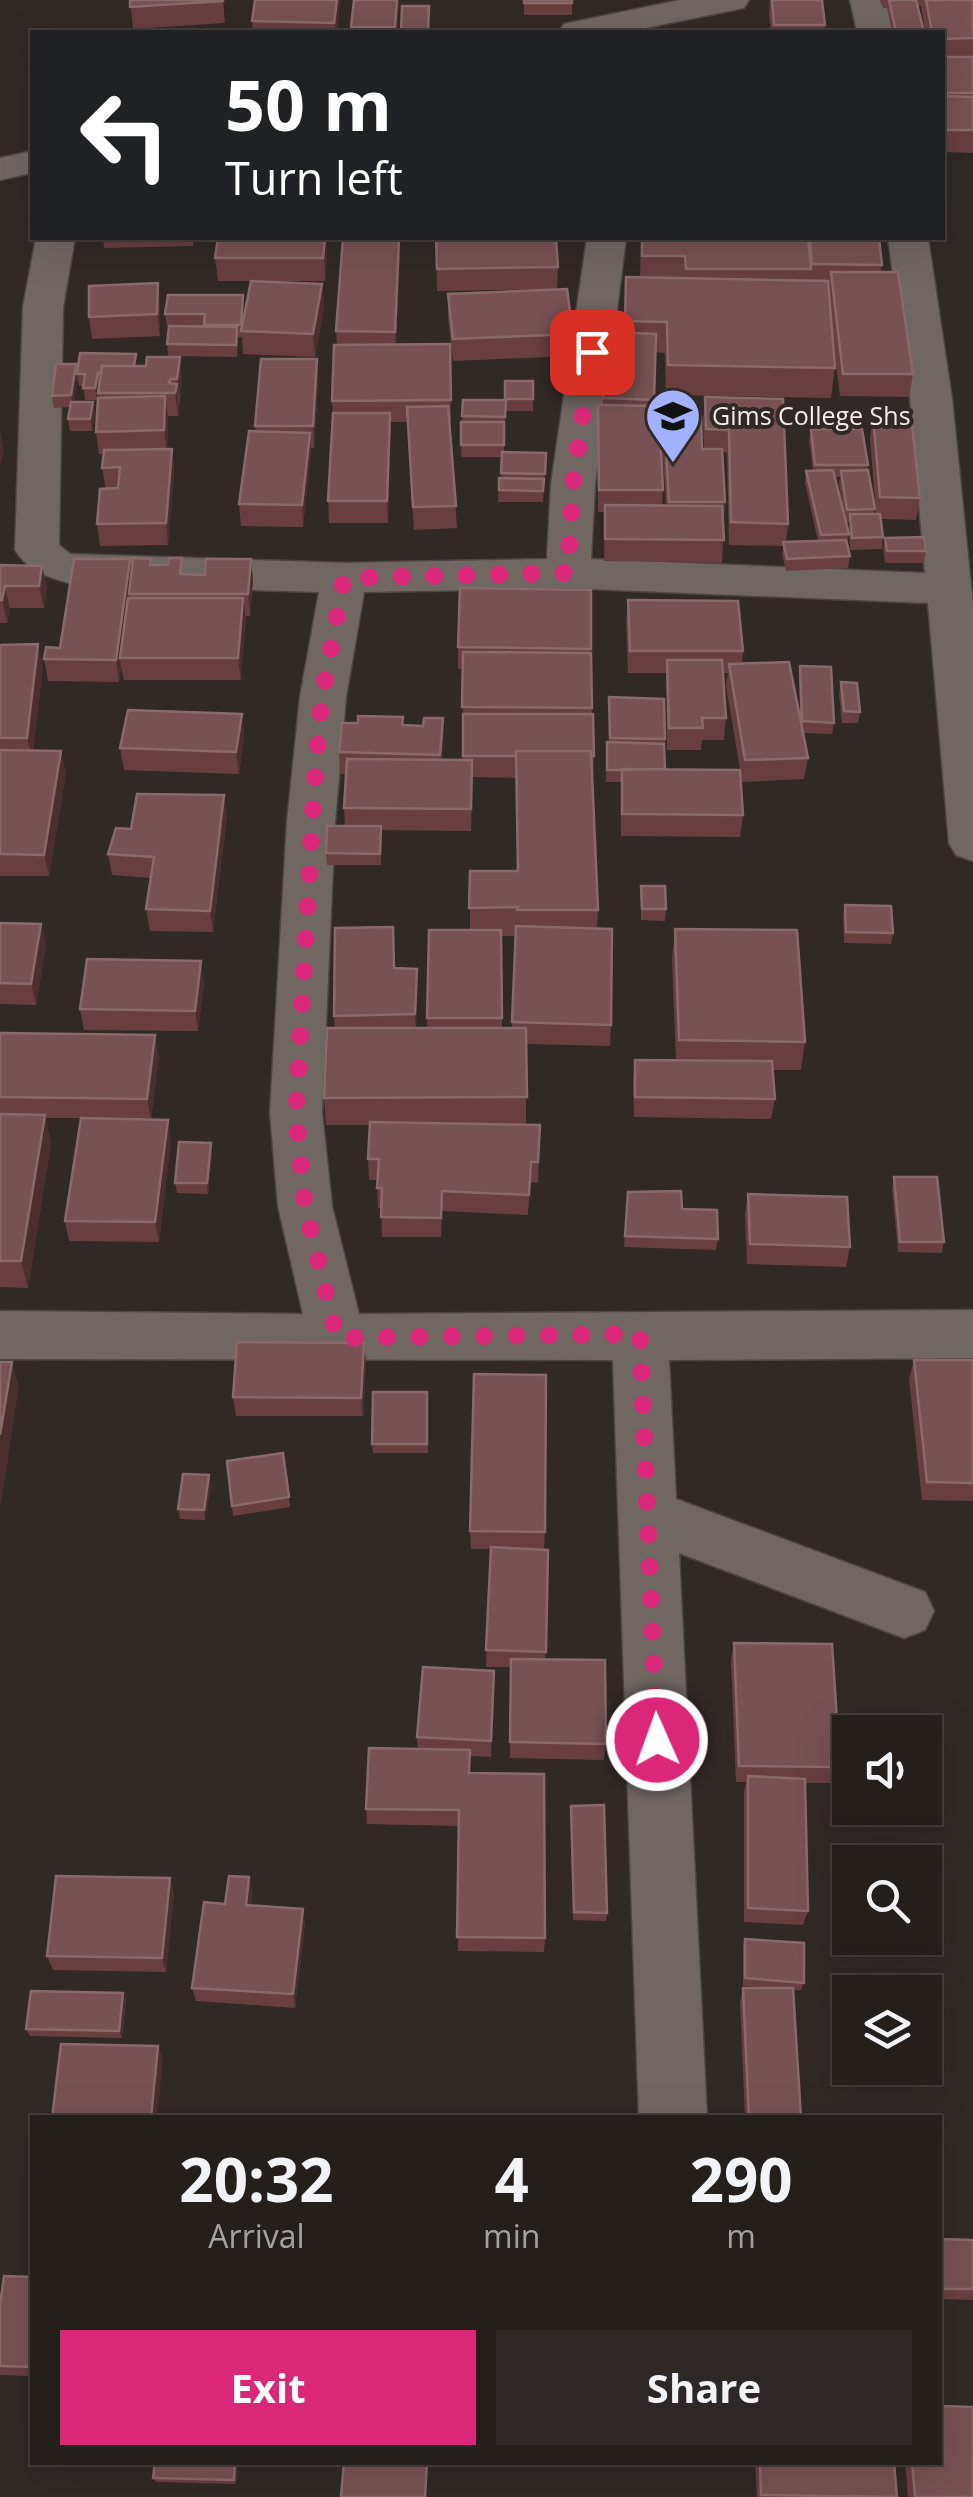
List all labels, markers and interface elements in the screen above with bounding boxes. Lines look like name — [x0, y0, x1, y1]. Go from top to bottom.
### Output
text: 50 m — [225, 56, 392, 152]
icon: left — [60, 70, 190, 200]
text: Turn left — [225, 147, 403, 208]
pin — [550, 310, 635, 395]
icon: arrive — [565, 325, 620, 380]
school or university icon: Gims College Shs — [643, 386, 703, 465]
place label: Gims College Shs — [712, 398, 911, 432]
position arrow — [605, 1688, 709, 1792]
map controls — [832, 1715, 942, 2085]
button: sound — [832, 1715, 942, 1825]
button: search — [832, 1845, 942, 1955]
button: layers — [832, 1975, 942, 2085]
text: 20:32 — [179, 2138, 334, 2220]
text: 4 — [495, 2138, 529, 2220]
text: 290 — [690, 2138, 793, 2220]
text: Arrival — [208, 2214, 305, 2257]
text: min — [483, 2214, 540, 2257]
text: m — [726, 2214, 756, 2257]
button: Exit — [60, 2330, 476, 2445]
button: Share — [496, 2330, 912, 2445]

